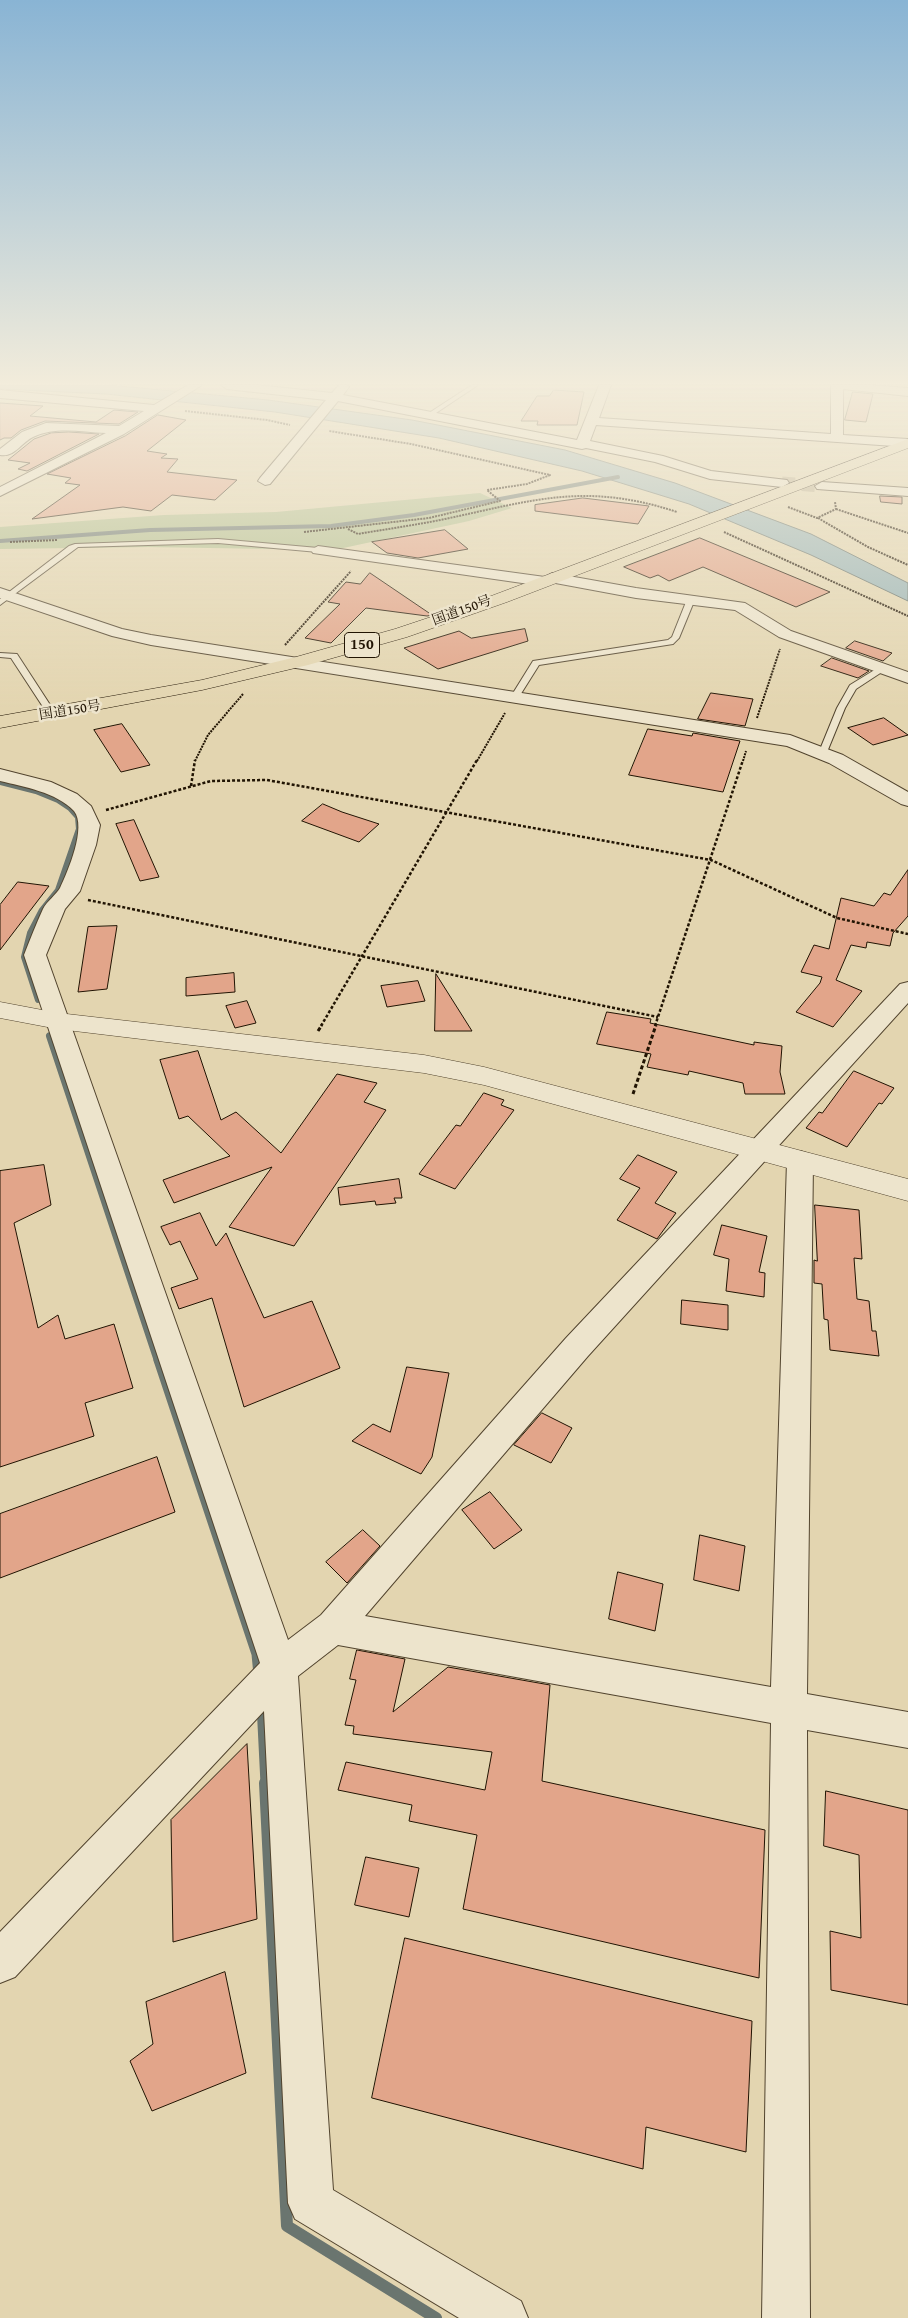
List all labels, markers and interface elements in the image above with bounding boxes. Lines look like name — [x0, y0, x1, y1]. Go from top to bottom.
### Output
street label: 国道150号 — [430, 592, 494, 630]
road number: 150 — [344, 632, 380, 658]
street label: 国道150号 — [38, 698, 102, 724]

